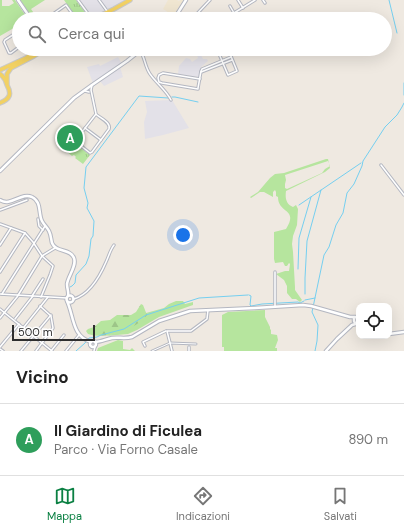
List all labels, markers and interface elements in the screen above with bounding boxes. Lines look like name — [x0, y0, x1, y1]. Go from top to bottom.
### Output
search box — [12, 12, 392, 56]
icon: search — [26, 23, 48, 45]
text: Cerca qui — [58, 24, 125, 44]
pin: A — [57, 123, 83, 153]
your location — [173, 225, 193, 245]
map controls — [356, 303, 392, 339]
button: locate — [356, 303, 392, 339]
scale bar — [12, 323, 95, 342]
text: 500 m — [18, 325, 53, 339]
text: Vicino — [16, 366, 69, 388]
text: Il Giardino di Ficulea — [54, 421, 202, 441]
text: A — [24, 431, 34, 448]
text: 890 m — [348, 431, 388, 448]
text: Parco · Via Forno Casale — [54, 441, 198, 458]
tab: Mappa — [47, 485, 82, 523]
tab: Indicazioni — [176, 485, 230, 523]
tab: Salvati — [324, 485, 357, 523]

